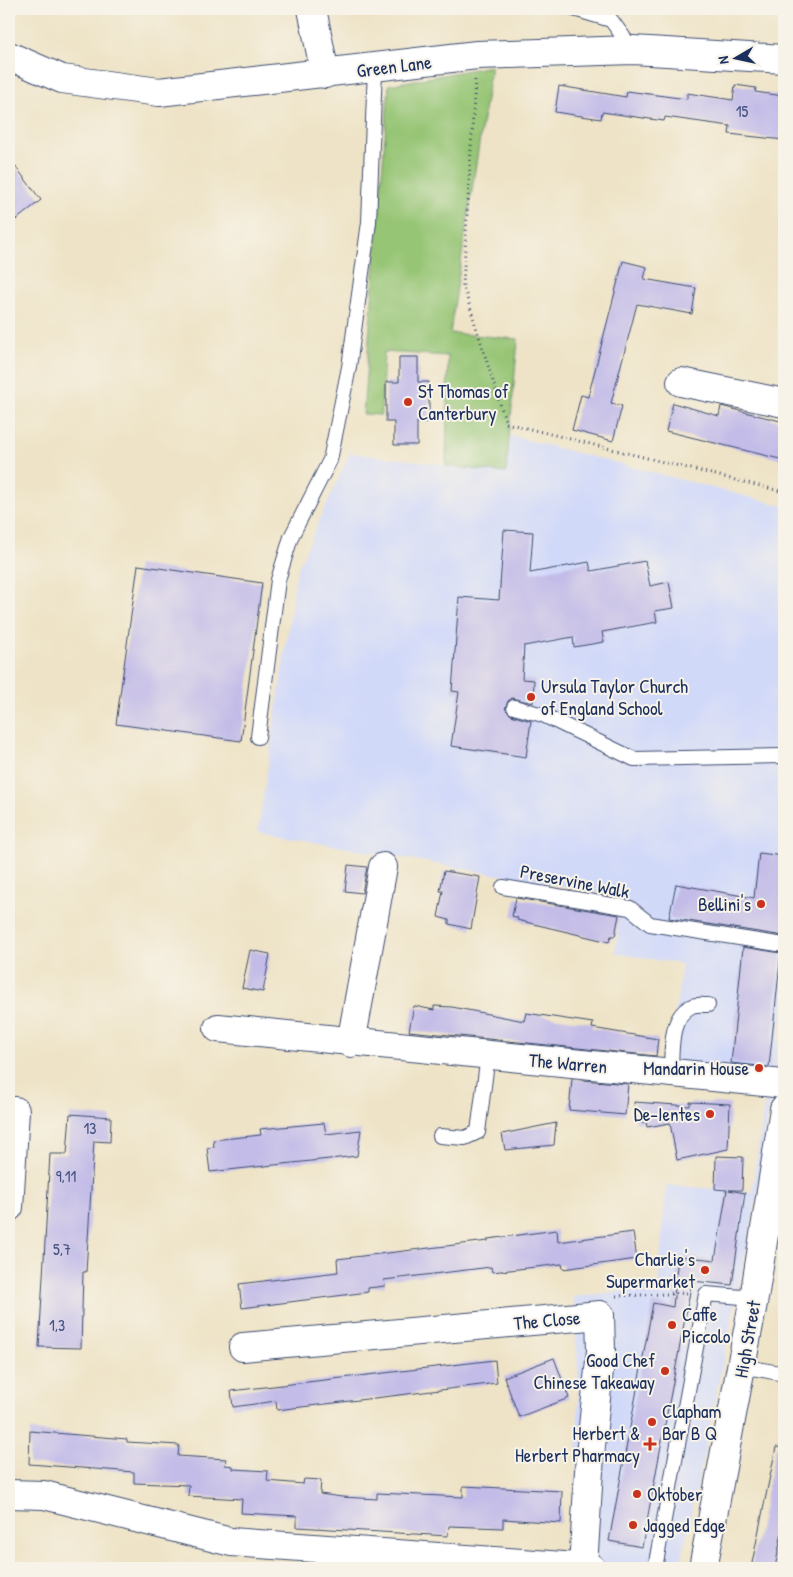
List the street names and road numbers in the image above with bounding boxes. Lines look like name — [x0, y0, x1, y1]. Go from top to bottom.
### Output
street label: Green Lane — [355, 48, 433, 83]
street label: Preservine Walk — [518, 858, 632, 904]
street label: The Warren — [528, 1047, 608, 1079]
street label: High Street — [727, 1298, 767, 1380]
street label: The Close — [513, 1304, 582, 1336]

